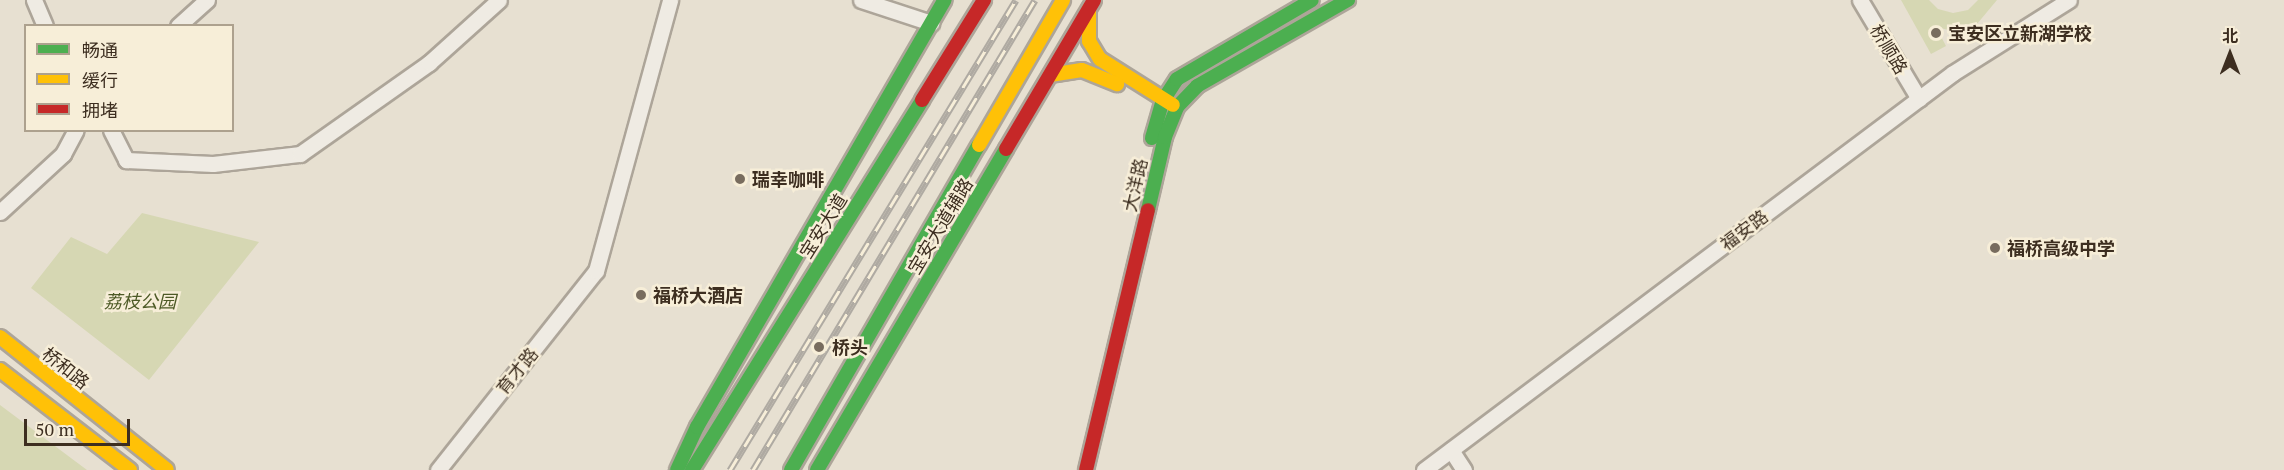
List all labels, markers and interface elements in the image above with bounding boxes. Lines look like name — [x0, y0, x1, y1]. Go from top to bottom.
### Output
street label: 桥顺路 — [1866, 20, 1912, 78]
place label: 宝安区立新湖学校 — [1948, 22, 2092, 44]
legend — [24, 24, 234, 132]
north arrow — [2200, 24, 2260, 84]
text: 北 — [2222, 25, 2238, 47]
marker: 宝安区立新湖学校 — [1929, 26, 1943, 40]
text: 畅通 — [82, 38, 118, 62]
text: 缓行 — [82, 68, 118, 92]
text: 拥堵 — [82, 98, 118, 122]
street label: 大洋路 — [1118, 156, 1152, 214]
place label: 瑞幸咖啡 — [752, 168, 824, 190]
marker: 瑞幸咖啡 — [733, 172, 747, 186]
street label: 宝安大道辅路 — [903, 174, 977, 278]
street label: 宝安大道 — [795, 190, 851, 262]
street label: 福安路 — [1716, 205, 1772, 255]
place label: 福桥高级中学 — [2007, 237, 2115, 259]
marker: 福桥高级中学 — [1988, 241, 2002, 255]
place label: 福桥大酒店 — [653, 284, 743, 306]
marker: 福桥大酒店 — [634, 288, 648, 302]
park label: 荔枝公园 — [104, 290, 176, 312]
place label: 桥头 — [832, 336, 868, 358]
marker: 桥头 — [810, 338, 828, 356]
street label: 桥和路 — [38, 343, 94, 393]
street label: 育才路 — [492, 343, 542, 399]
scale bar — [27, 407, 134, 445]
text: 50 m — [35, 417, 74, 441]

